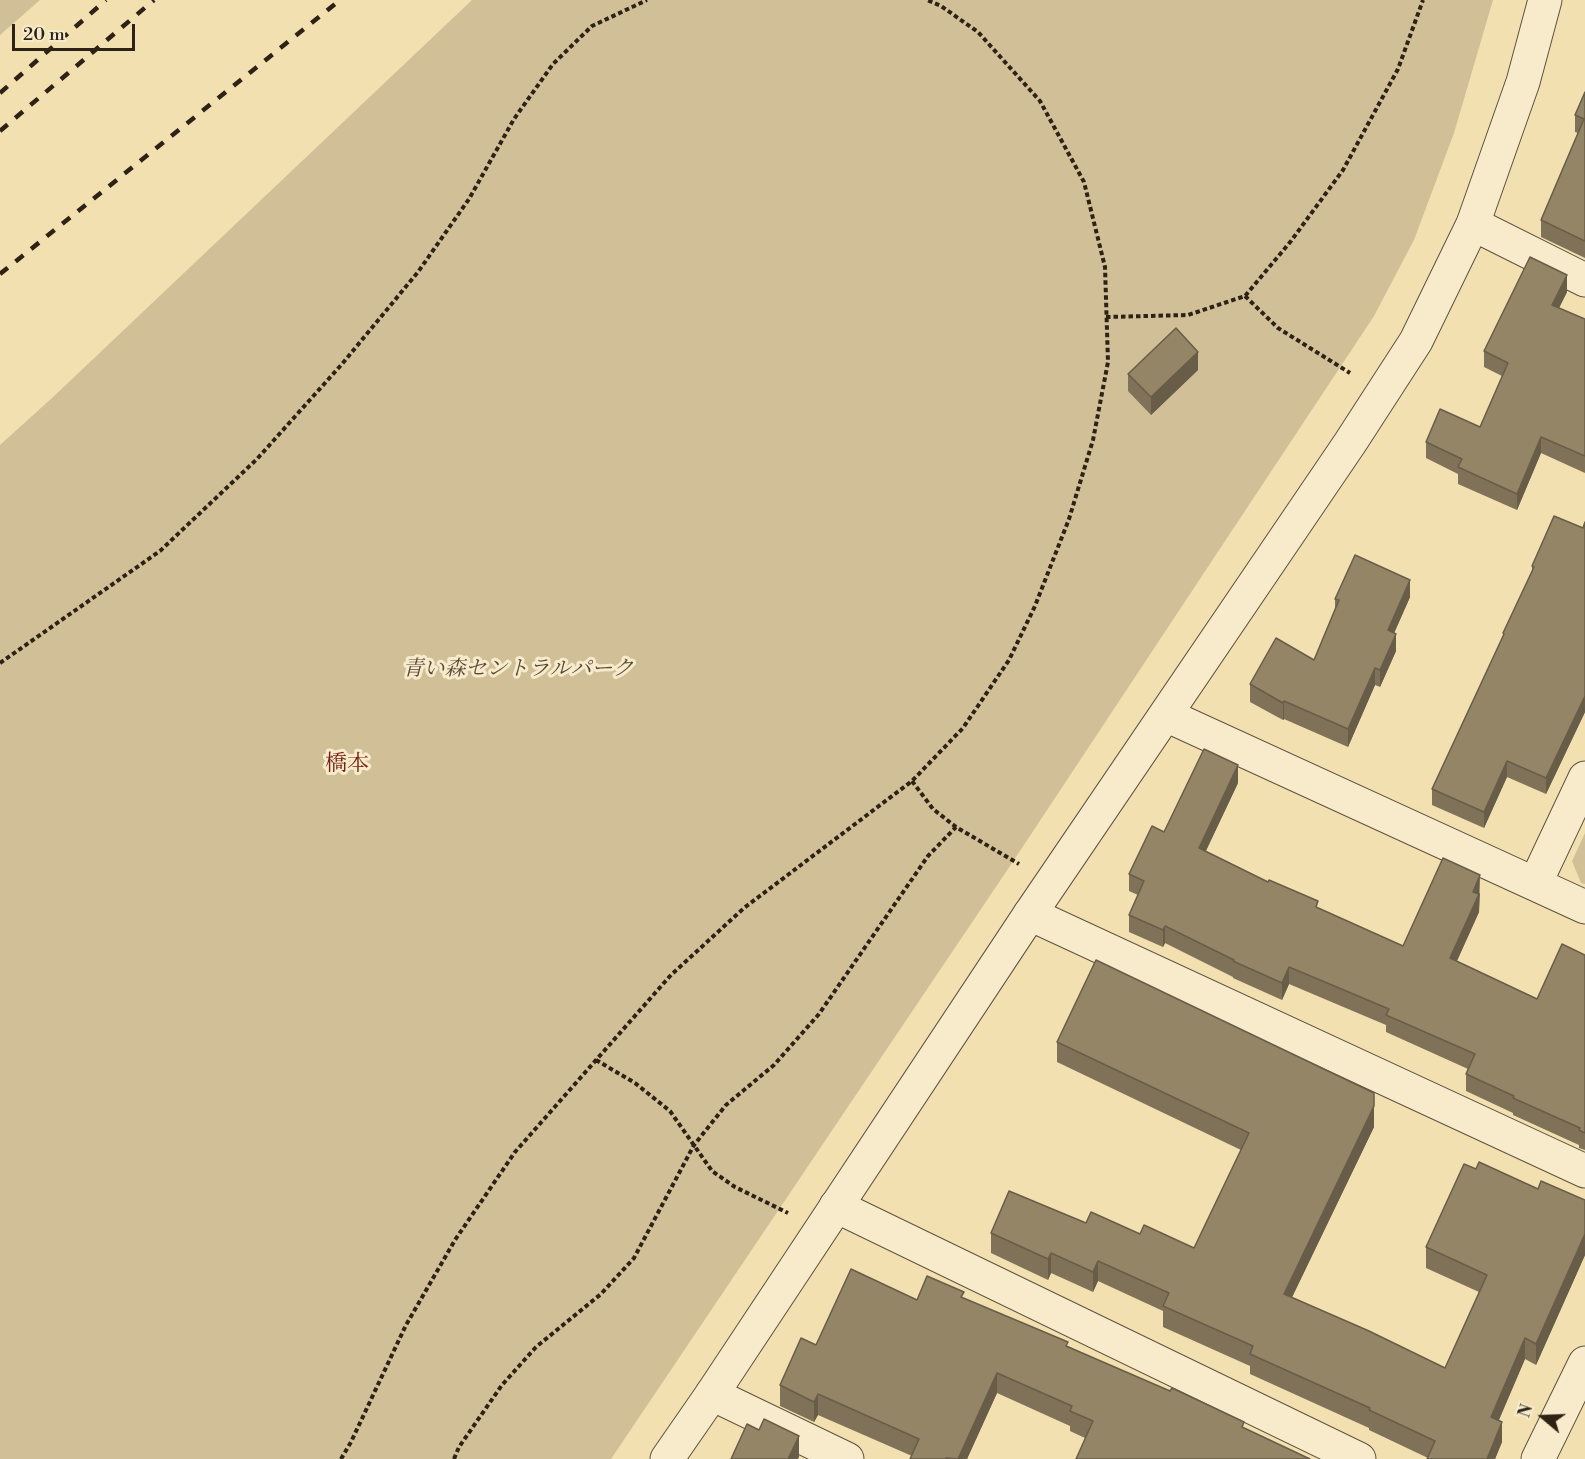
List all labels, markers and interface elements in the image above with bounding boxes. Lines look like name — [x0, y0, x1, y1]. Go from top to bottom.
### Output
scale bar — [15, 12, 138, 50]
text: 20 m — [23, 23, 65, 46]
park label: 青い森セントラルパーク — [403, 657, 633, 683]
district label: 橋本 — [325, 752, 369, 778]
north arrow — [1513, 1387, 1573, 1447]
text: N — [1514, 1402, 1537, 1420]

